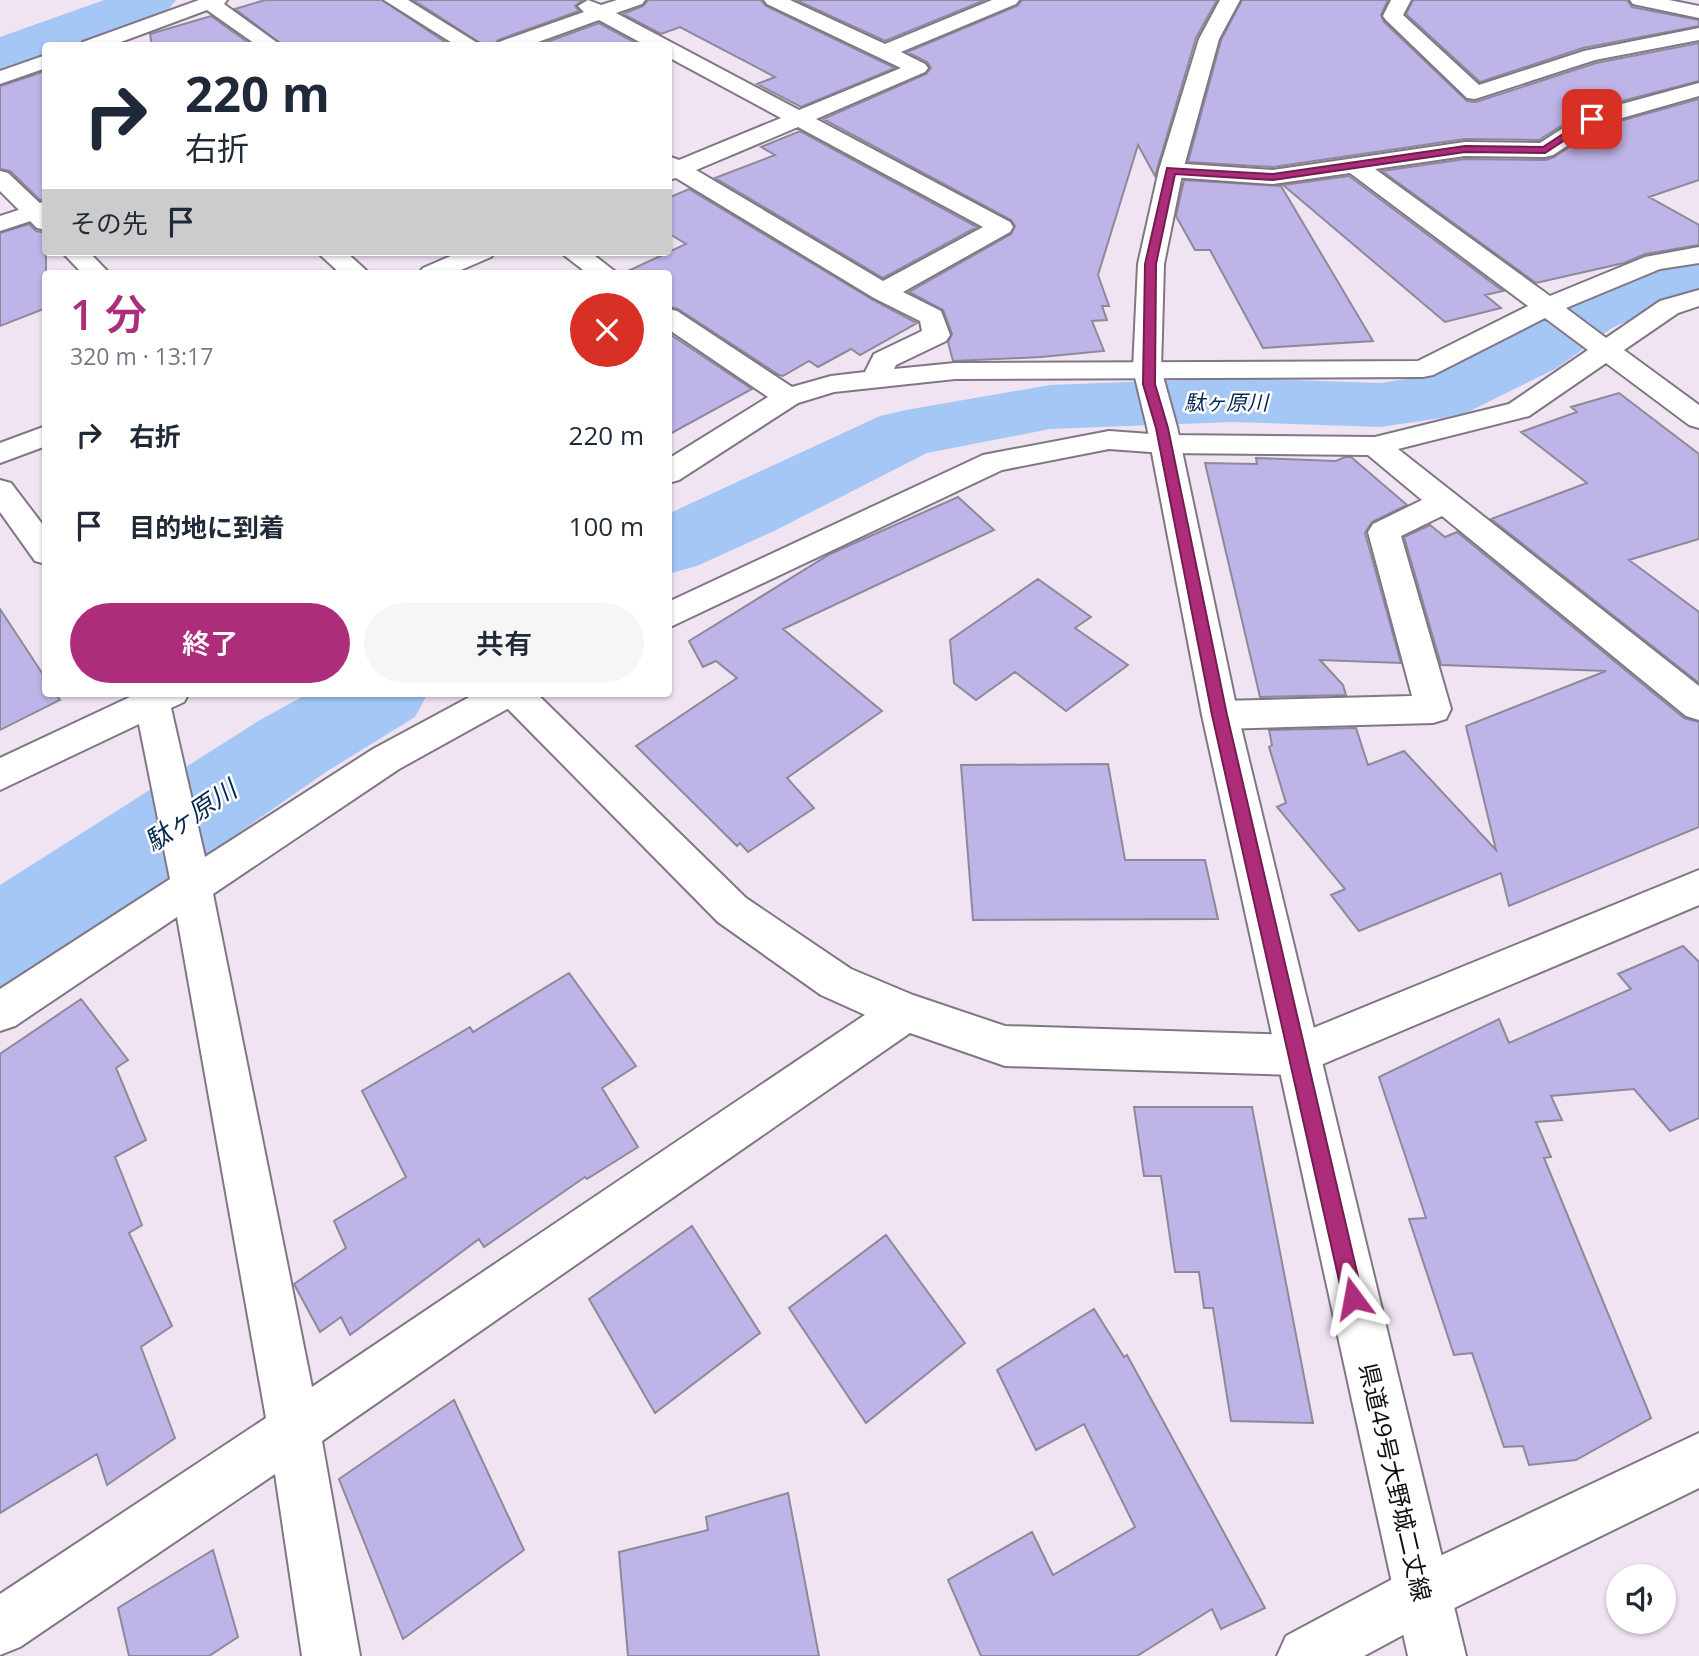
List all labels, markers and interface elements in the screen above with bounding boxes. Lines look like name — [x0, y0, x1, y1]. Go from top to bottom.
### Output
text: 220 m — [185, 60, 330, 126]
icon: right — [70, 70, 161, 161]
pin — [1562, 89, 1622, 149]
icon: arrive — [1573, 100, 1611, 138]
text: 右折 — [185, 126, 249, 169]
icon: arrive — [162, 203, 200, 241]
text: その先 — [70, 205, 148, 241]
text: 1 分 — [70, 285, 147, 342]
button: close — [570, 293, 644, 367]
text: 320 m · 13:17 — [70, 340, 213, 372]
water label: 駄ヶ原川 — [1184, 388, 1270, 416]
icon: right — [70, 416, 108, 454]
text: 220 m — [569, 417, 644, 453]
text: 右折 — [129, 418, 181, 454]
icon: arrive — [70, 507, 108, 545]
text: 100 m — [569, 508, 644, 544]
text: 目的地に到着 — [129, 509, 285, 545]
button: 終了 — [70, 603, 350, 683]
button: 共有 — [364, 603, 644, 683]
water label: 駄ヶ原川 — [137, 769, 246, 859]
position arrow — [1316, 1261, 1390, 1335]
street label: 県道49号大野城二丈線 — [1353, 1360, 1439, 1604]
map controls — [1606, 1564, 1676, 1634]
button: sound — [1606, 1564, 1676, 1634]

